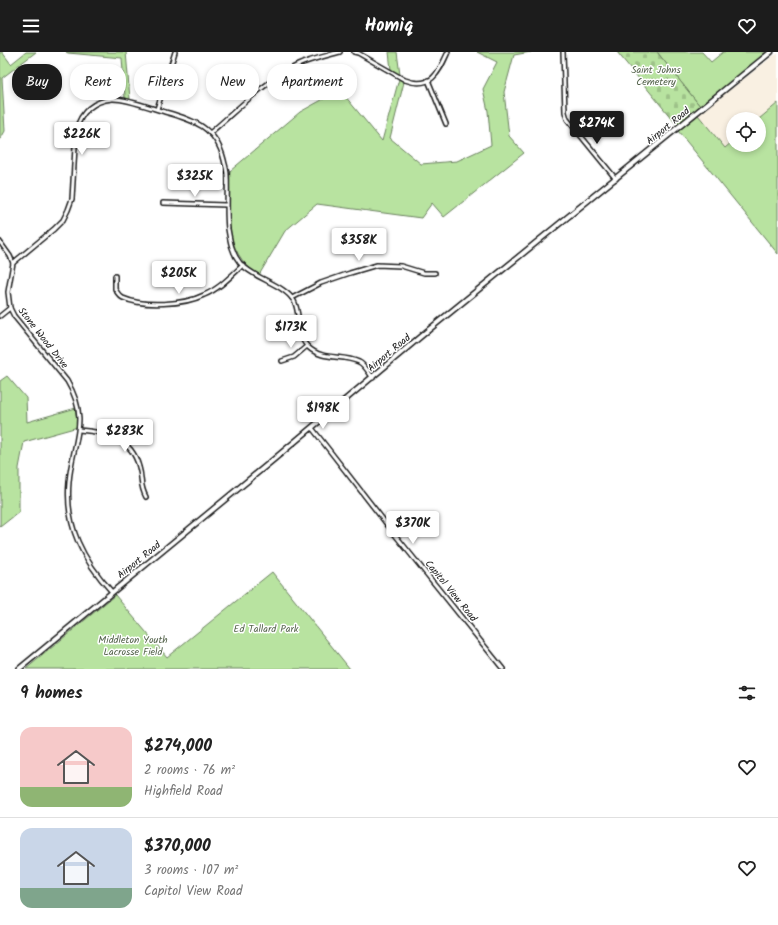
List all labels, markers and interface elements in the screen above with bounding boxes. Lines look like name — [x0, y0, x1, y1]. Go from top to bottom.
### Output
text: Homiq — [365, 12, 413, 41]
icon: menu — [20, 15, 42, 37]
icon: heart — [736, 15, 758, 37]
park label: Saint Johns Cemetery — [631, 62, 682, 90]
chip: Buy — [12, 64, 62, 100]
chip: Rent — [70, 64, 126, 100]
chip: Filters — [134, 64, 198, 100]
chip: New — [206, 64, 259, 100]
chip: Apartment — [267, 64, 357, 100]
street label: Airport Road — [643, 103, 694, 149]
pin: $274K — [569, 111, 625, 145]
map controls — [726, 112, 766, 152]
button: locate — [726, 112, 766, 152]
text: $274K — [579, 113, 615, 134]
pin: $226K — [54, 122, 110, 156]
text: $226K — [63, 124, 101, 145]
pin: $325K — [167, 164, 223, 198]
text: $325K — [177, 166, 213, 187]
pin: $358K — [331, 228, 387, 262]
text: $358K — [341, 230, 377, 251]
pin: $205K — [151, 261, 207, 295]
text: $205K — [161, 263, 197, 284]
street label: Stone Wood Drive — [14, 304, 72, 373]
pin: $173K — [263, 315, 319, 349]
text: $173K — [275, 317, 307, 338]
street label: Airport Road — [364, 329, 415, 376]
pin: $198K — [295, 396, 351, 430]
text: $198K — [306, 398, 340, 419]
pin: $283K — [97, 419, 153, 453]
text: $283K — [106, 421, 144, 442]
pin: $370K — [385, 511, 441, 545]
text: $370K — [395, 513, 431, 534]
street label: Airport Road — [114, 537, 165, 583]
street label: Capitol View Road — [421, 557, 482, 626]
park label: Ed Tallard Park — [234, 621, 299, 637]
park label: Middleton Youth Lacrosse Field — [98, 632, 168, 660]
text: 9 homes — [20, 680, 83, 707]
icon: filters — [736, 682, 758, 704]
text: $274,000 — [144, 733, 212, 760]
icon: home — [52, 743, 100, 791]
icon: heart — [736, 756, 758, 778]
text: 2 rooms · 76 m² — [144, 760, 235, 781]
text: Highfield Road — [144, 781, 223, 802]
text: $370,000 — [144, 833, 211, 860]
icon: home — [52, 844, 100, 892]
icon: heart — [736, 857, 758, 879]
text: 3 rooms · 107 m² — [144, 860, 238, 881]
text: Capitol View Road — [144, 881, 242, 902]

